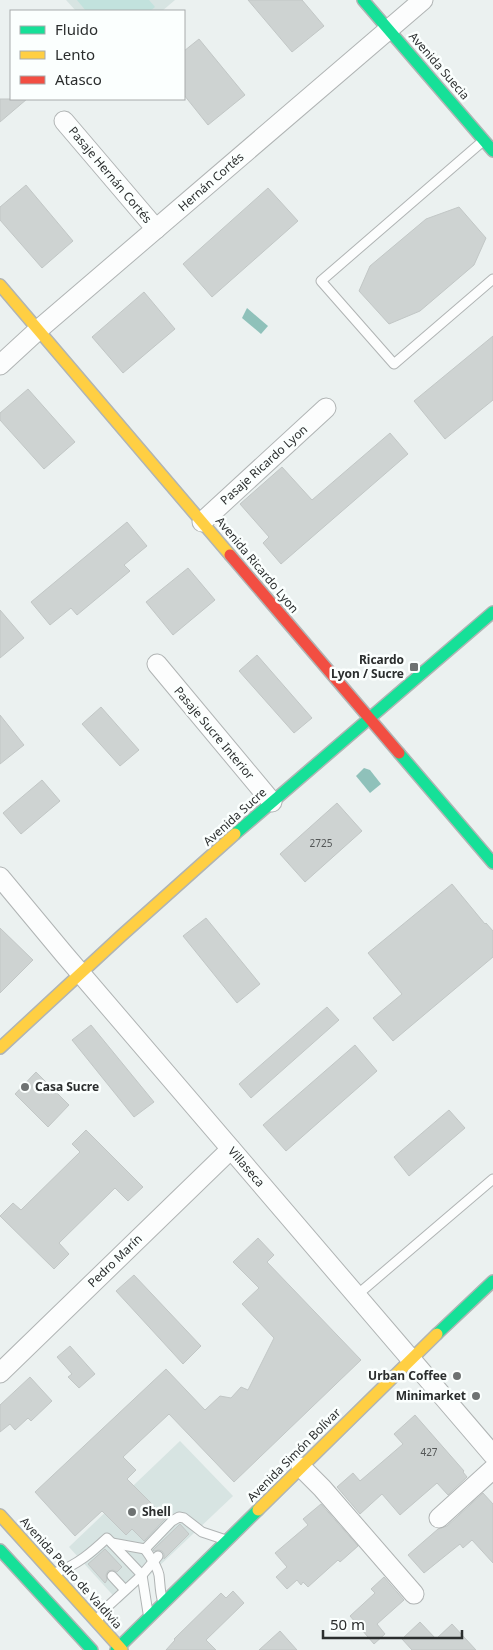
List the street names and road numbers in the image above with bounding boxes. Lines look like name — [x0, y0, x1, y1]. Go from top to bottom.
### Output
street label: Avenida Suecia — [405, 28, 474, 103]
street label: Pasaje Hernán Cortés — [65, 123, 156, 227]
street label: Hernán Cortés — [174, 148, 247, 215]
street label: Pasaje Ricardo Lyon — [216, 421, 311, 508]
street label: Avenida Ricardo Lyon — [212, 513, 303, 616]
street label: Pasaje Sucre Interior — [170, 683, 258, 783]
street label: Avenida Sucre — [199, 784, 270, 850]
street label: Villaseca — [224, 1143, 269, 1190]
street label: Pedro Marín — [84, 1230, 146, 1291]
street label: Avenida Simón Bolívar — [243, 1404, 344, 1505]
street label: Avenida Pedro de Valdivia — [16, 1513, 126, 1632]

